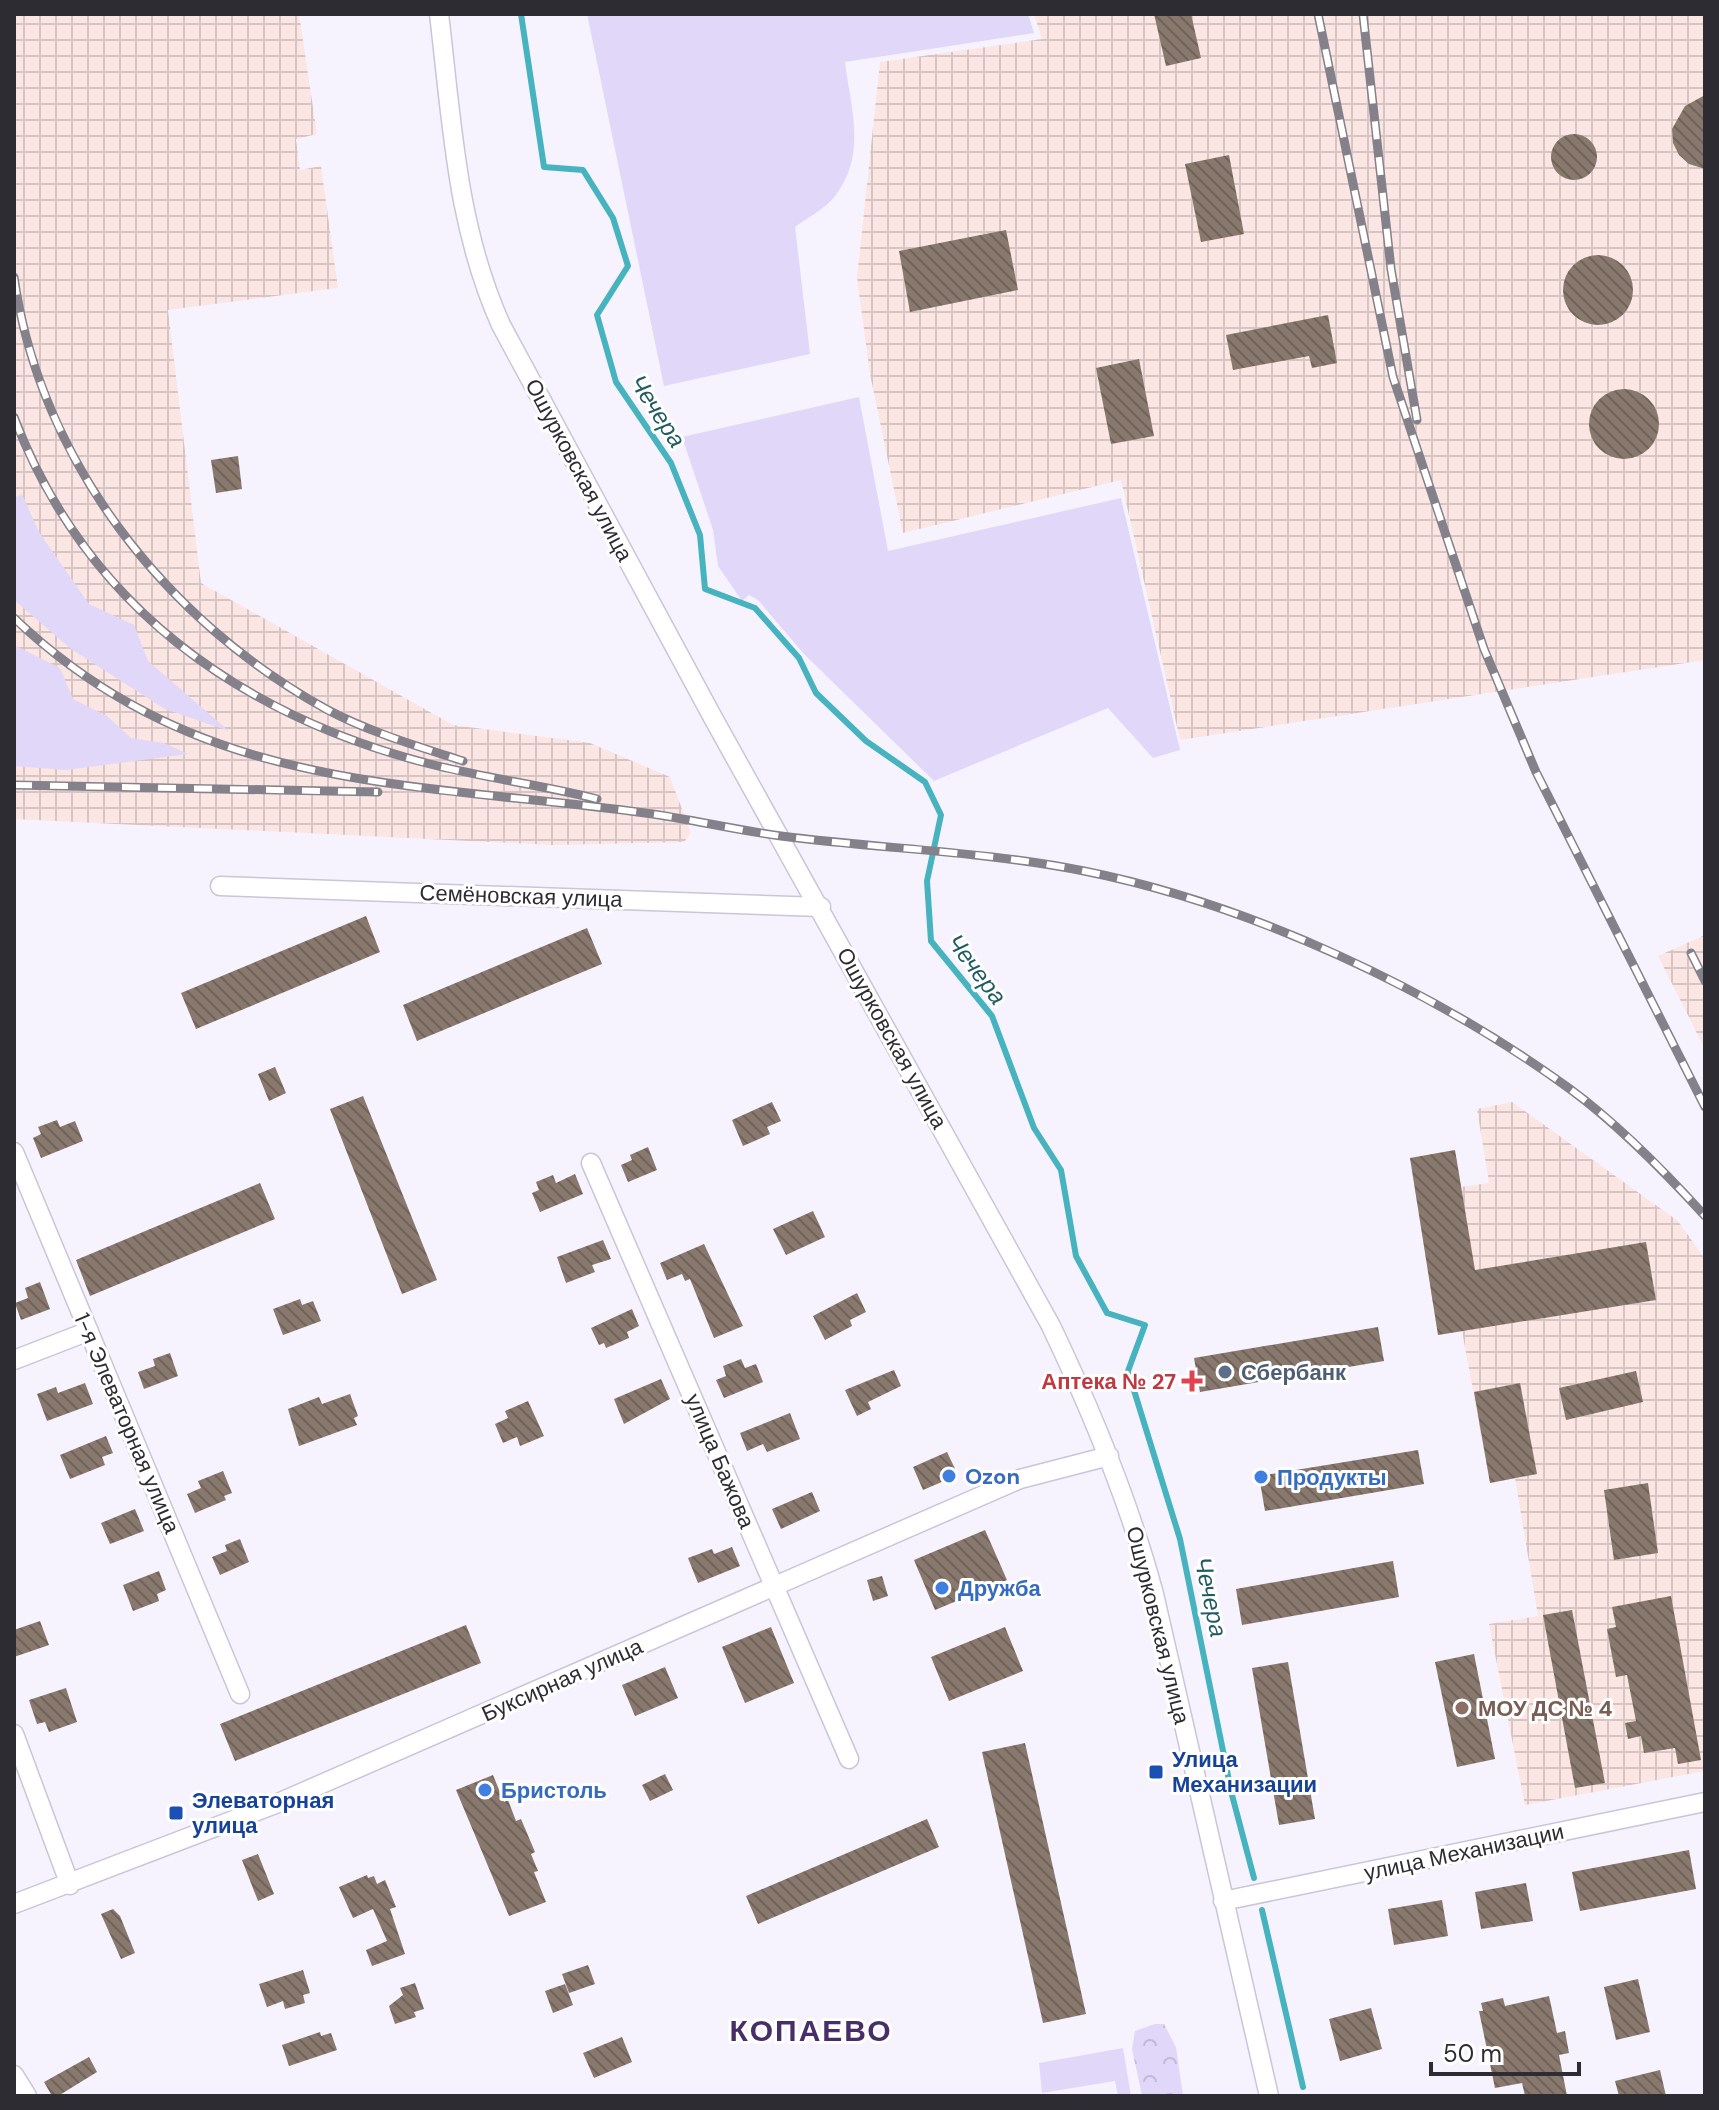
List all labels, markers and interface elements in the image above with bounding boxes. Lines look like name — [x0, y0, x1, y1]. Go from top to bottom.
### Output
water label: Чечера — [623, 369, 693, 453]
street label: Ошурковская улица — [519, 374, 640, 567]
street label: Семёновская улица — [419, 878, 624, 914]
water label: Чечера — [940, 927, 1014, 1011]
street label: Ошурковская улица — [830, 942, 954, 1134]
street label: 1-я Элеваторная улица — [67, 1308, 187, 1538]
place label: Сбербанк — [1241, 1358, 1347, 1387]
marker: Сбербанк — [1216, 1363, 1234, 1381]
place label: Аптека № 27 — [1041, 1367, 1176, 1396]
marker: Аптека № 27 — [1183, 1372, 1201, 1390]
street label: улица Бажова — [679, 1389, 762, 1533]
place label: Ozon — [965, 1462, 1020, 1491]
place label: Продукты — [1277, 1463, 1386, 1492]
marker: Ozon — [940, 1467, 958, 1485]
marker: Продукты — [1252, 1468, 1270, 1486]
street label: Ошурковская улица — [1119, 1523, 1197, 1728]
water label: Чечера — [1187, 1554, 1235, 1640]
place label: Дружба — [958, 1574, 1042, 1603]
marker: Дружба — [933, 1579, 951, 1597]
street label: Буксирная улица — [477, 1631, 648, 1728]
place label: МОУ ДС № 4 — [1478, 1694, 1612, 1723]
marker: МОУ ДС № 4 — [1453, 1699, 1471, 1717]
place label: Улица Механизации — [1172, 1745, 1317, 1799]
marker: Улица Механизации — [1147, 1763, 1165, 1781]
place label: Бристоль — [501, 1776, 607, 1805]
marker: Бристоль — [476, 1781, 494, 1799]
place label: Элеваторная улица — [192, 1786, 334, 1840]
marker: Элеваторная улица — [167, 1804, 185, 1822]
street label: улица Механизации — [1361, 1817, 1567, 1887]
district label: КОПАЕВО — [729, 2011, 893, 2050]
scale bar — [1431, 2026, 1579, 2076]
text: 50 m — [1443, 2038, 1502, 2069]

